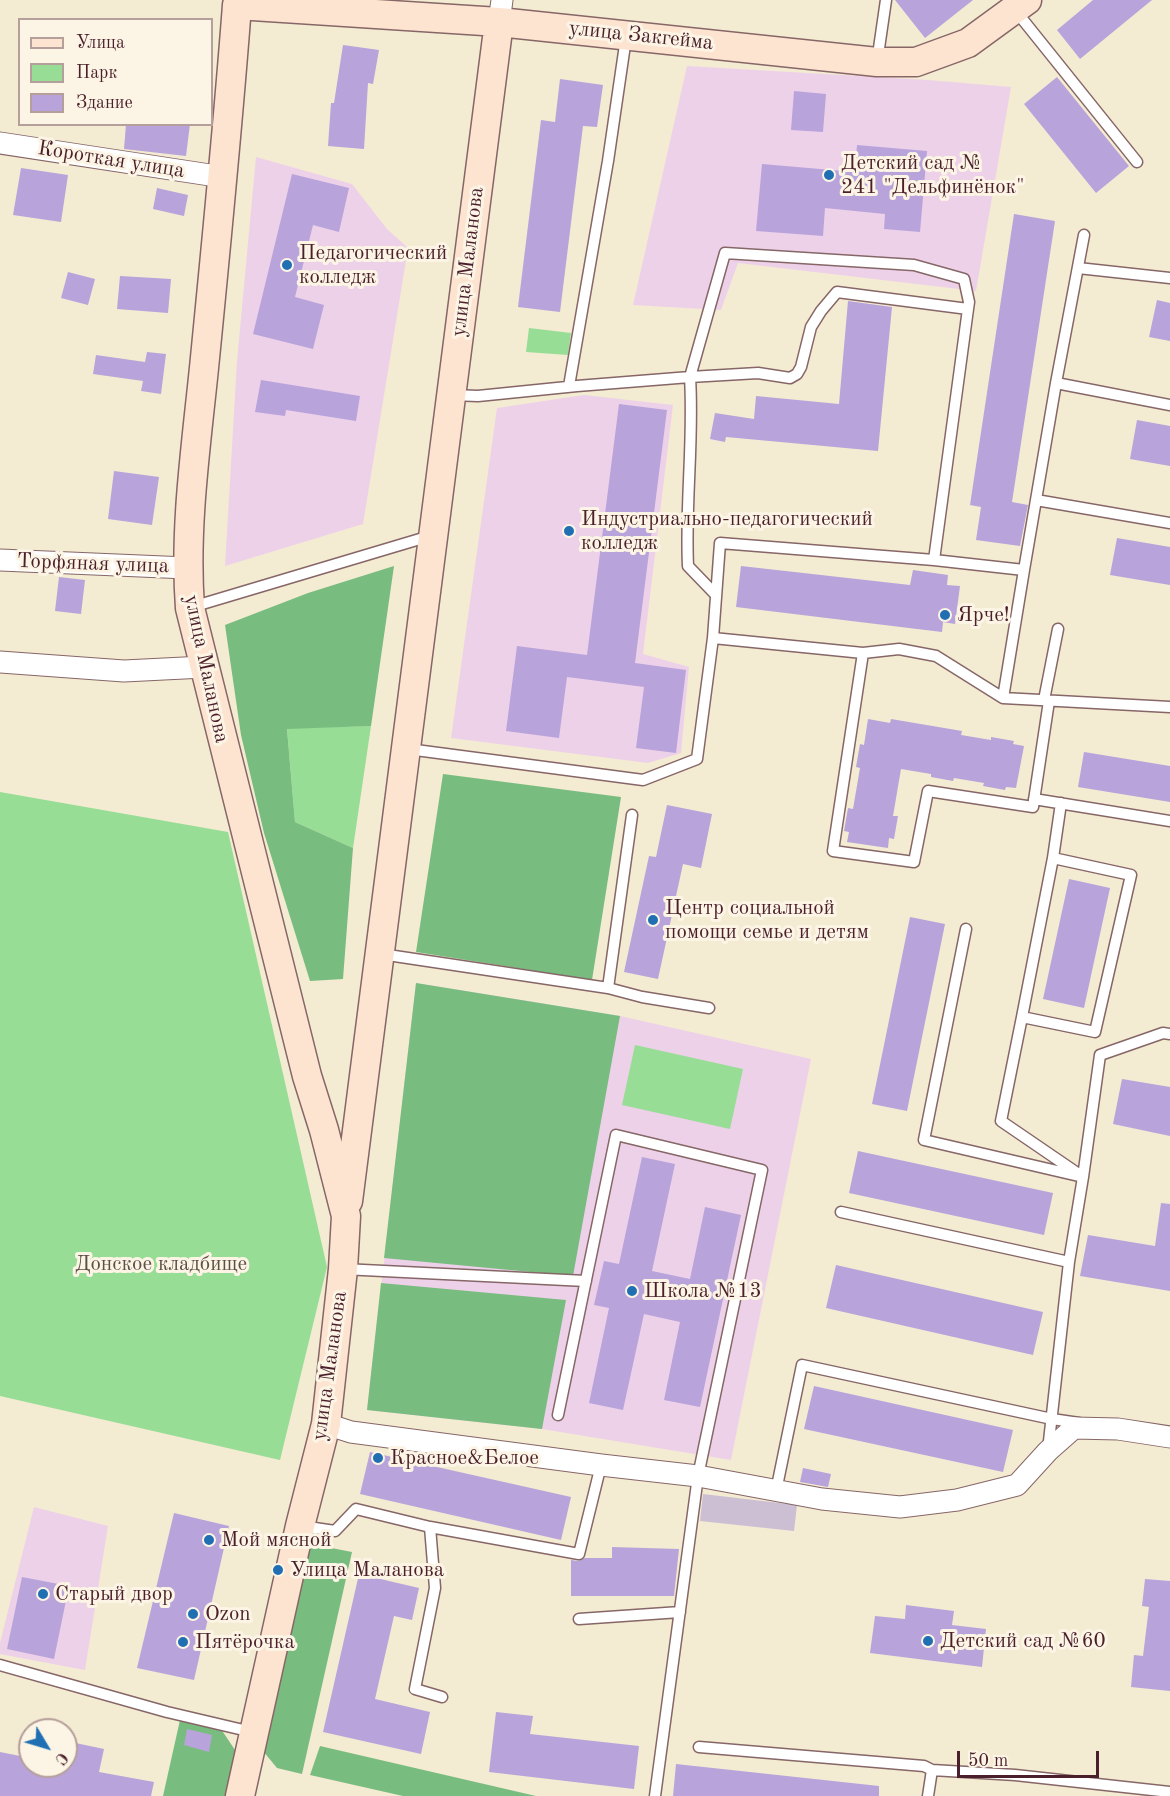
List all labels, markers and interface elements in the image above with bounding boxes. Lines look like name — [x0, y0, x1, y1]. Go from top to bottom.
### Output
street label: улица Закгейма — [568, 16, 714, 56]
legend — [18, 18, 213, 126]
text: Улица — [76, 34, 125, 52]
text: Парк — [76, 64, 117, 82]
text: Здание — [76, 94, 133, 112]
street label: Короткая улица — [36, 136, 186, 184]
place label: Детский сад № 241 "Дельфинёнок" — [841, 150, 1024, 200]
marker: Детский сад № 241 "Дельфинёнок" — [822, 168, 836, 182]
street label: улица Маланова — [446, 186, 490, 338]
place label: Педагогический колледж — [299, 240, 447, 290]
marker: Педагогический колледж — [280, 258, 294, 272]
place label: Индустриально-педагогический колледж — [581, 506, 873, 556]
marker: Индустриально-педагогический колледж — [562, 524, 576, 538]
street label: Торфяная улица — [17, 549, 169, 579]
street label: улица Маланова — [178, 593, 234, 745]
place label: Ярче! — [957, 602, 1010, 628]
marker: Ярче! — [938, 608, 952, 622]
place label: Центр социальной помощи семье и детям — [665, 895, 869, 945]
marker: Центр социальной помощи семье и детям — [646, 913, 660, 927]
park label: Донское кладбище — [75, 1251, 247, 1277]
place label: Школа №13 — [644, 1278, 762, 1304]
marker: Школа №13 — [625, 1284, 639, 1298]
street label: улица Маланова — [307, 1290, 353, 1442]
place label: Красное&Белое — [390, 1445, 539, 1471]
marker: Красное&Белое — [371, 1451, 385, 1465]
place label: Мой мясной — [221, 1527, 332, 1553]
marker: Мой мясной — [202, 1533, 216, 1547]
place label: Улица Маланова — [290, 1557, 444, 1583]
marker: Улица Маланова — [271, 1563, 285, 1577]
place label: Старый двор — [55, 1581, 173, 1607]
marker: Старый двор — [36, 1587, 50, 1601]
place label: Ozon — [205, 1601, 251, 1627]
marker: Ozon — [186, 1607, 200, 1621]
place label: Детский сад №60 — [940, 1628, 1106, 1654]
place label: Пятёрочка — [195, 1629, 295, 1655]
marker: Детский сад №60 — [921, 1634, 935, 1648]
marker: Пятёрочка — [176, 1635, 190, 1649]
north arrow — [18, 1718, 78, 1778]
scale bar — [960, 1739, 1102, 1777]
text: С — [51, 1749, 70, 1767]
text: 50 m — [968, 1752, 1008, 1770]

